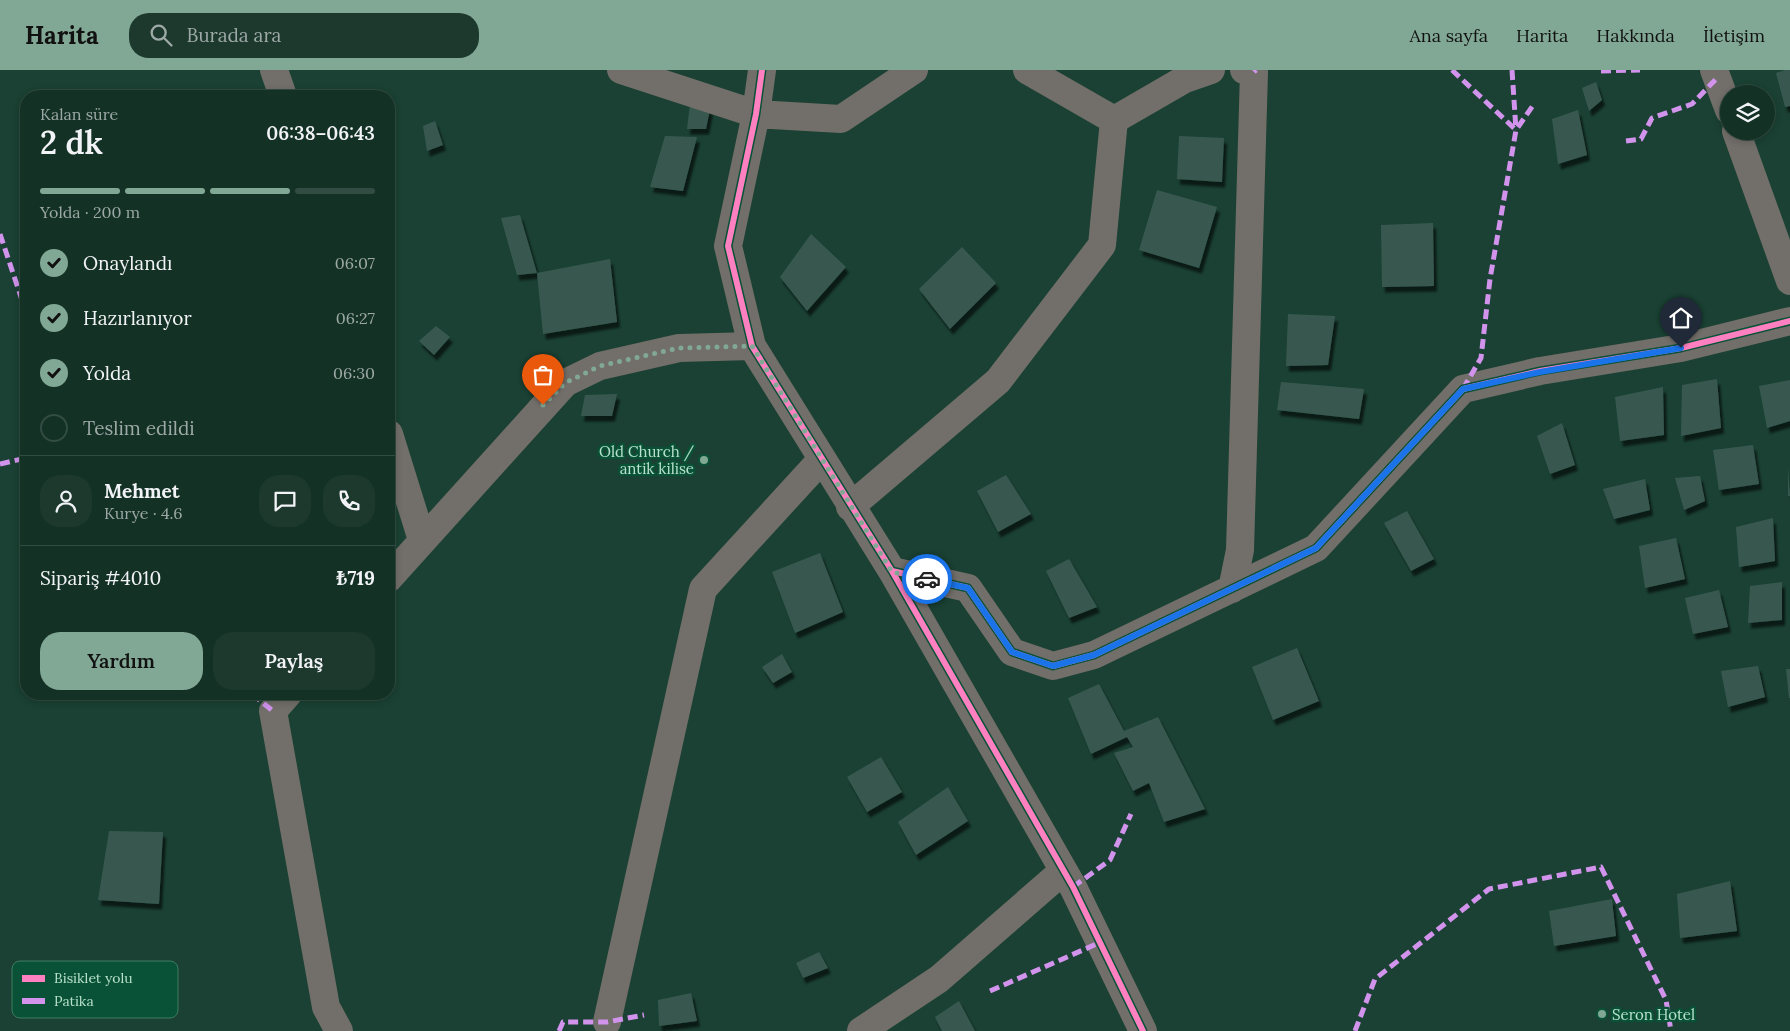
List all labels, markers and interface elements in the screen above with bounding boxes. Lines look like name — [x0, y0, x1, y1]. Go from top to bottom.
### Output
search box — [129, 13, 479, 58]
text: Harita — [25, 20, 99, 51]
icon: search — [147, 21, 175, 49]
text: Burada ara — [187, 23, 281, 47]
text: Ana sayfa — [1410, 24, 1488, 47]
text: Harita — [1516, 24, 1568, 47]
text: Hakkında — [1596, 24, 1675, 47]
text: İletişim — [1703, 24, 1765, 47]
map controls — [1720, 85, 1775, 140]
button: layers — [1720, 85, 1775, 140]
text: Kalan süre — [40, 104, 118, 124]
text: 06:38–06:43 — [266, 121, 375, 145]
text: 2 dk — [40, 122, 103, 163]
text: Yolda · 200 m — [40, 202, 140, 222]
icon: check — [40, 249, 68, 277]
text: Onaylandı — [83, 251, 172, 275]
text: 06:07 — [335, 253, 375, 273]
pin — [1660, 297, 1702, 348]
icon: check — [40, 304, 68, 332]
icon: home — [1667, 304, 1695, 332]
text: Hazırlanıyor — [83, 306, 192, 330]
text: 06:27 — [336, 308, 375, 328]
pin — [522, 354, 564, 405]
icon: check — [40, 359, 68, 387]
text: Yolda — [83, 361, 131, 385]
icon: bag — [529, 361, 557, 389]
text: 06:30 — [333, 363, 375, 383]
text: Teslim edildi — [83, 416, 195, 440]
place label: Old Church / antik kilise — [599, 442, 695, 478]
marker: Old Church / antik kilise — [698, 454, 710, 466]
button: person — [40, 475, 92, 527]
button: chat — [259, 475, 311, 527]
button: phone — [323, 475, 375, 527]
text: Mehmet — [104, 479, 180, 503]
text: Kurye · 4.6 — [104, 503, 183, 523]
courier — [902, 554, 952, 604]
icon: car — [913, 565, 941, 593]
text: Sipariş #4010 — [40, 566, 161, 590]
text: ₺719 — [336, 566, 375, 590]
button: Yardım — [40, 632, 203, 690]
button: Paylaş — [213, 632, 375, 690]
legend — [12, 961, 178, 1018]
text: Bisiklet yolu — [54, 969, 133, 987]
text: Patika — [54, 992, 94, 1010]
place label: Seron Hotel — [1612, 1005, 1695, 1024]
marker: Seron Hotel — [1596, 1008, 1608, 1020]

